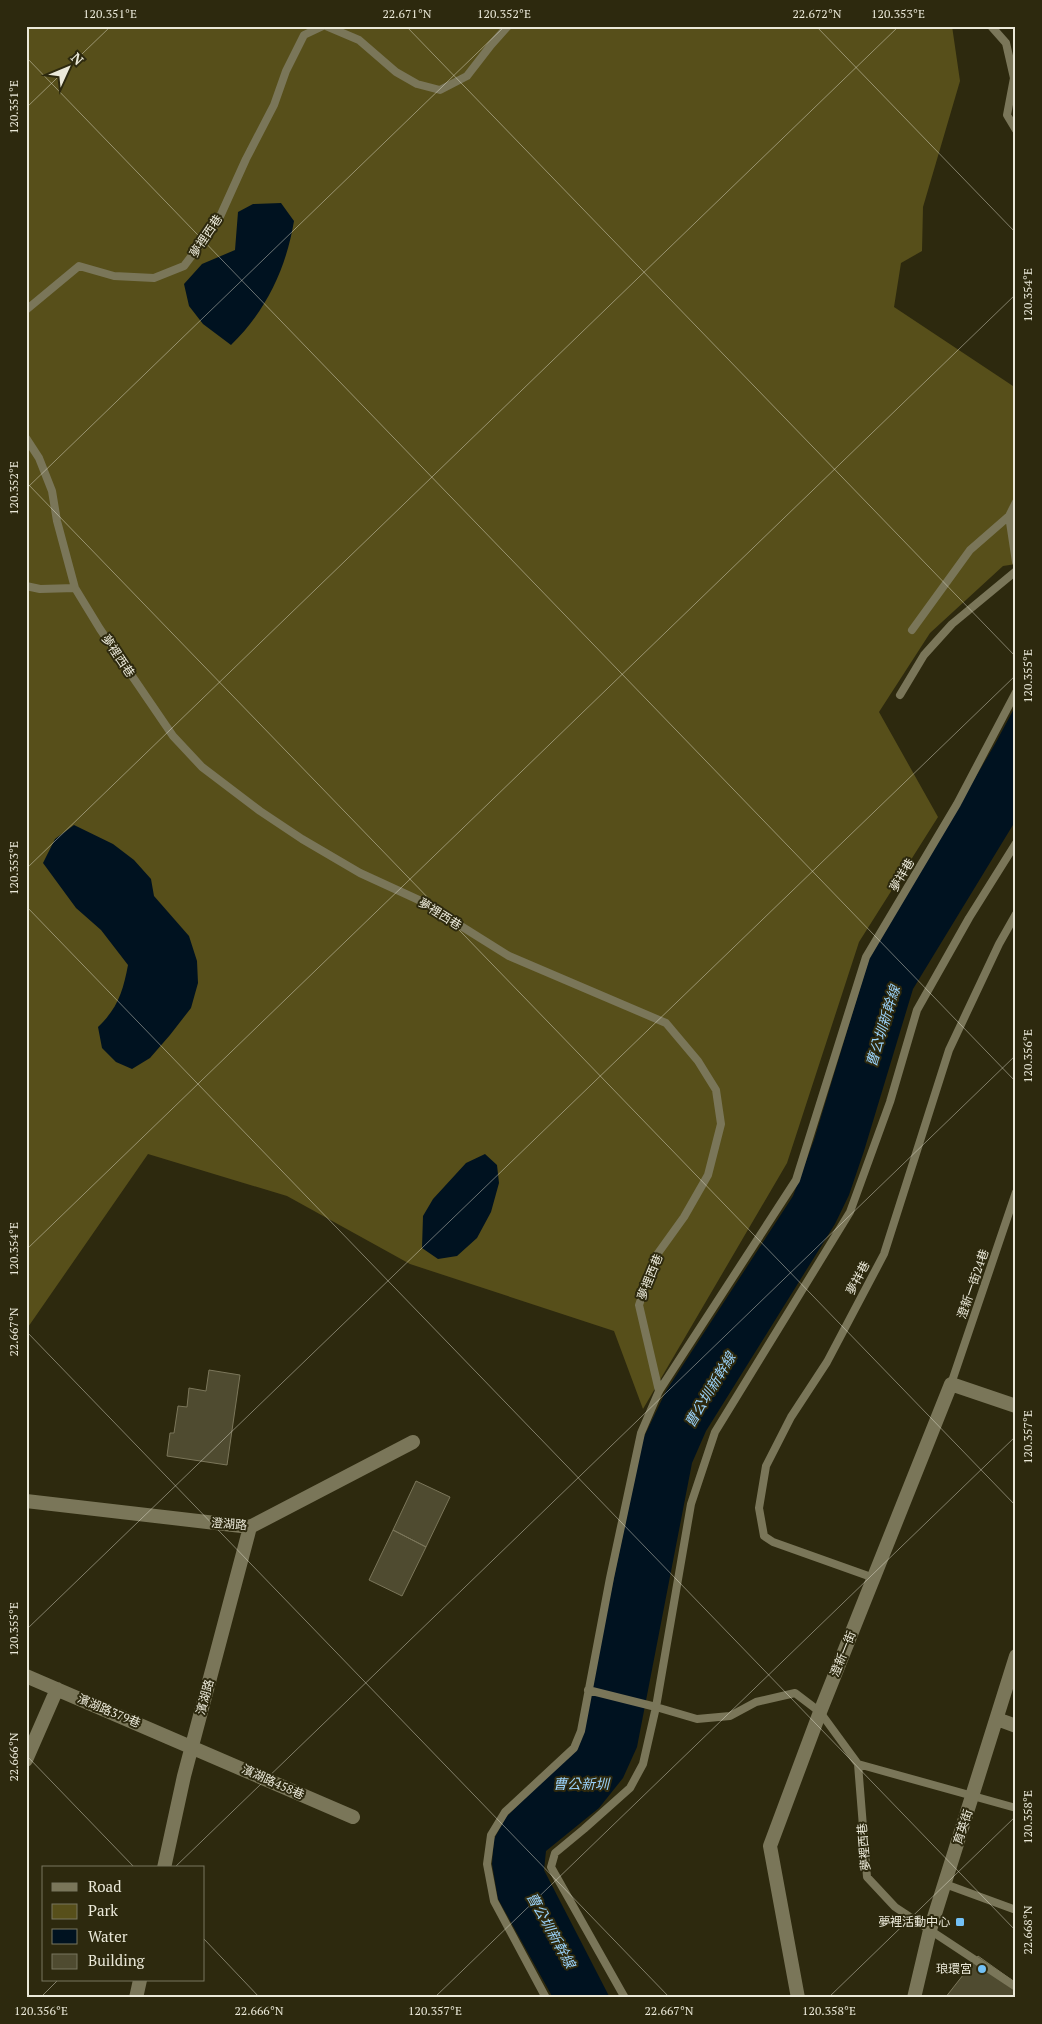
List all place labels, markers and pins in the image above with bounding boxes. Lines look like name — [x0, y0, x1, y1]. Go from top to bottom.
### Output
place label: 夢裡活動中心 — [878, 1914, 950, 1929]
marker: 夢裡活動中心 — [954, 1916, 966, 1928]
place label: 琅環宮 — [936, 1961, 972, 1976]
marker: 琅環宮 — [976, 1963, 988, 1975]

